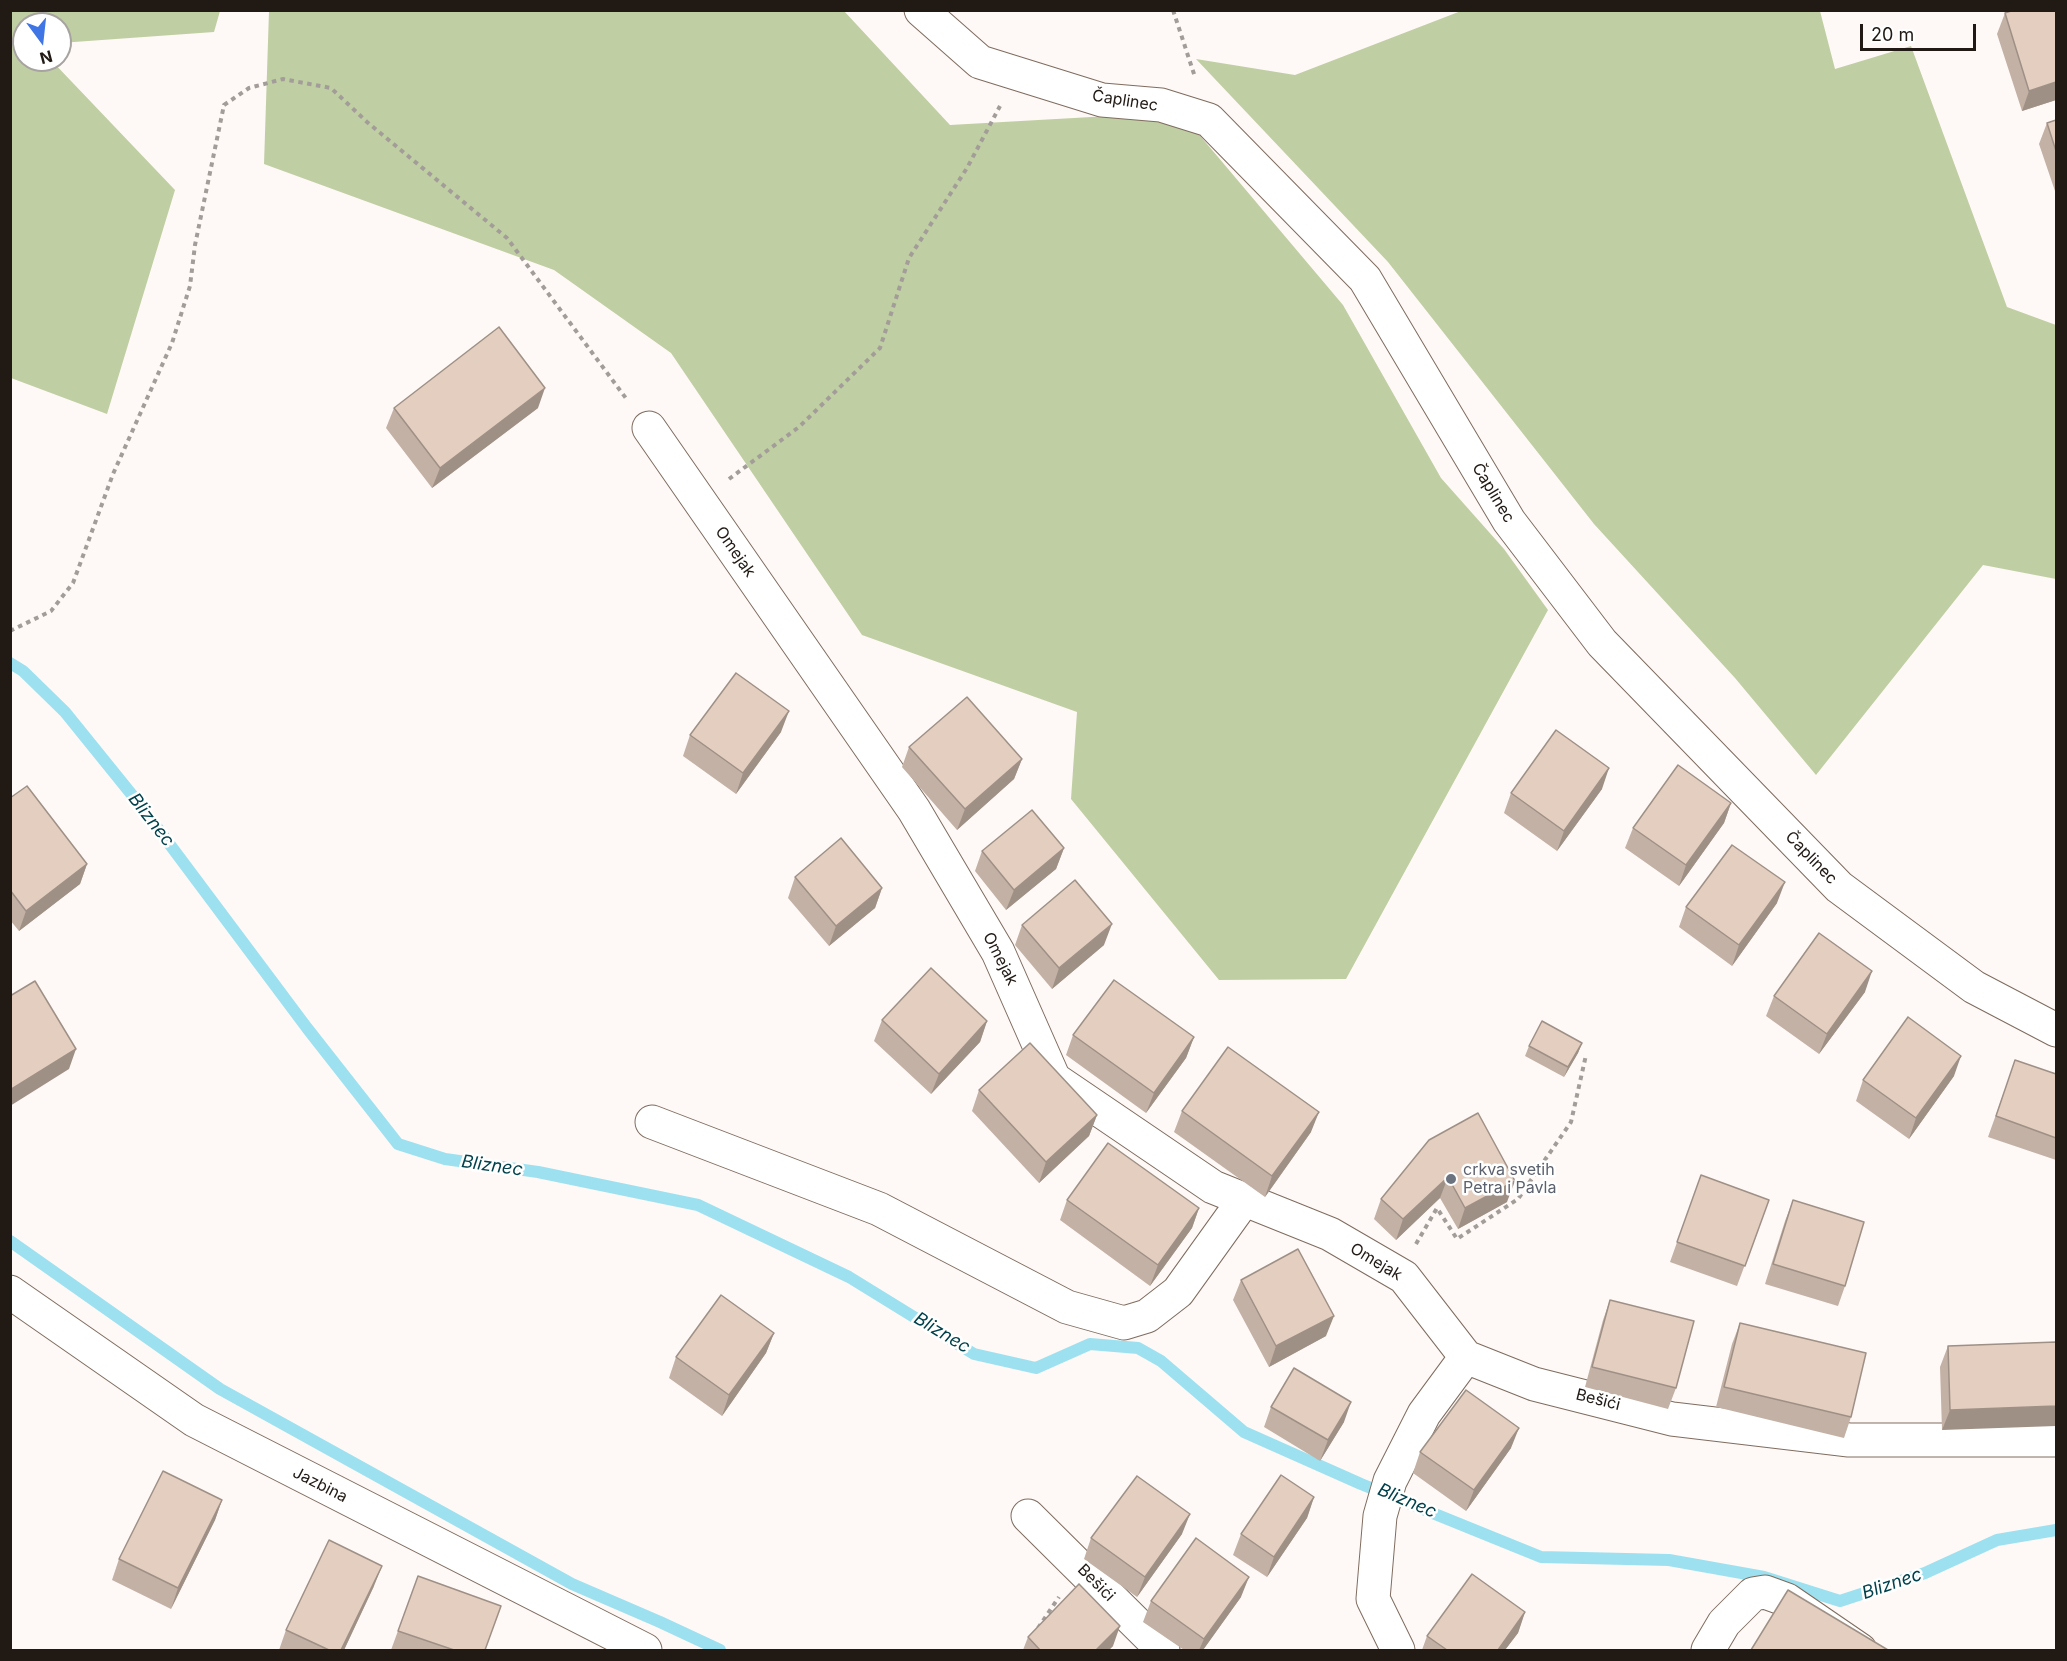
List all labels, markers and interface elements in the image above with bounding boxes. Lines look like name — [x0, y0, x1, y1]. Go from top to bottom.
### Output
north arrow — [12, 12, 72, 72]
scale bar — [1863, 12, 1978, 50]
text: 20 m — [1871, 24, 1914, 45]
text: N — [38, 46, 55, 69]
street label: Čaplinec — [1091, 86, 1159, 116]
street label: Čaplinec — [1468, 460, 1518, 526]
street label: Omejak — [711, 523, 759, 581]
water label: Bliznec — [123, 789, 179, 851]
street label: Čaplinec — [1781, 828, 1841, 888]
street label: Omejak — [978, 929, 1022, 989]
water label: Bliznec — [460, 1151, 524, 1181]
place label: crkva svetih Petra i Pavla — [1463, 1160, 1556, 1198]
marker: crkva svetih Petra i Pavla — [1444, 1172, 1458, 1186]
street label: Omejak — [1347, 1239, 1405, 1285]
water label: Bliznec — [910, 1308, 974, 1358]
street label: Bešići — [1574, 1385, 1622, 1415]
street label: Jazbina — [289, 1463, 351, 1507]
water label: Bliznec — [1374, 1479, 1440, 1523]
street label: Bešići — [1073, 1560, 1119, 1606]
water label: Bliznec — [1859, 1564, 1925, 1604]

